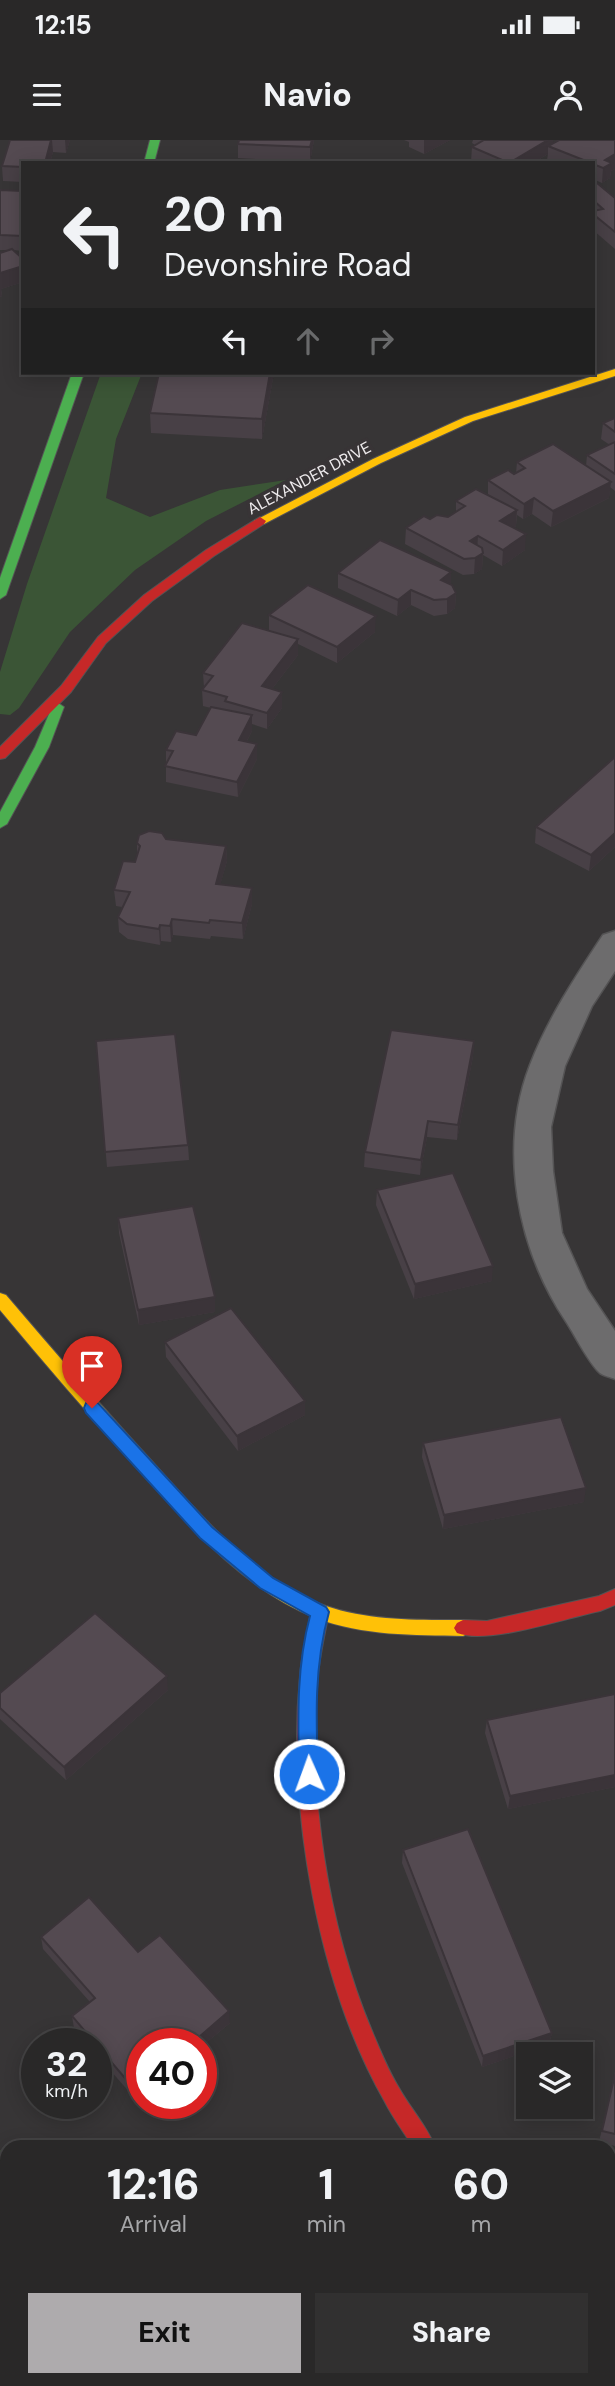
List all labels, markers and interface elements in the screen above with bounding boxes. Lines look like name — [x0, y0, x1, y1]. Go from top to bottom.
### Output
text: 12:15 — [35, 8, 92, 42]
text: Navio — [263, 74, 352, 116]
icon: menu — [28, 76, 66, 114]
icon: person — [549, 76, 587, 114]
text: 20 m — [164, 182, 284, 246]
icon: left — [49, 189, 140, 280]
text: Devonshire Road — [164, 244, 412, 286]
icon: left — [216, 322, 254, 360]
icon: ahead — [289, 322, 327, 360]
icon: right — [362, 322, 400, 360]
street label: ALEXANDER DRIVE — [243, 437, 375, 519]
pin — [62, 1336, 122, 1408]
icon: arrive — [73, 1347, 111, 1385]
position arrow — [272, 1737, 346, 1811]
speed limit sign: 40 — [126, 2028, 217, 2119]
text: 32 — [46, 2041, 87, 2087]
map controls — [516, 2042, 593, 2119]
button: layers — [516, 2042, 593, 2119]
text: km/h — [45, 2079, 88, 2103]
text: 12:16 — [107, 2157, 200, 2212]
text: 1 — [319, 2157, 334, 2212]
text: 60 — [453, 2157, 509, 2212]
text: Arrival — [120, 2209, 187, 2239]
text: min — [307, 2209, 346, 2239]
text: m — [471, 2209, 491, 2239]
button: Exit — [28, 2293, 301, 2373]
button: Share — [315, 2293, 588, 2373]

